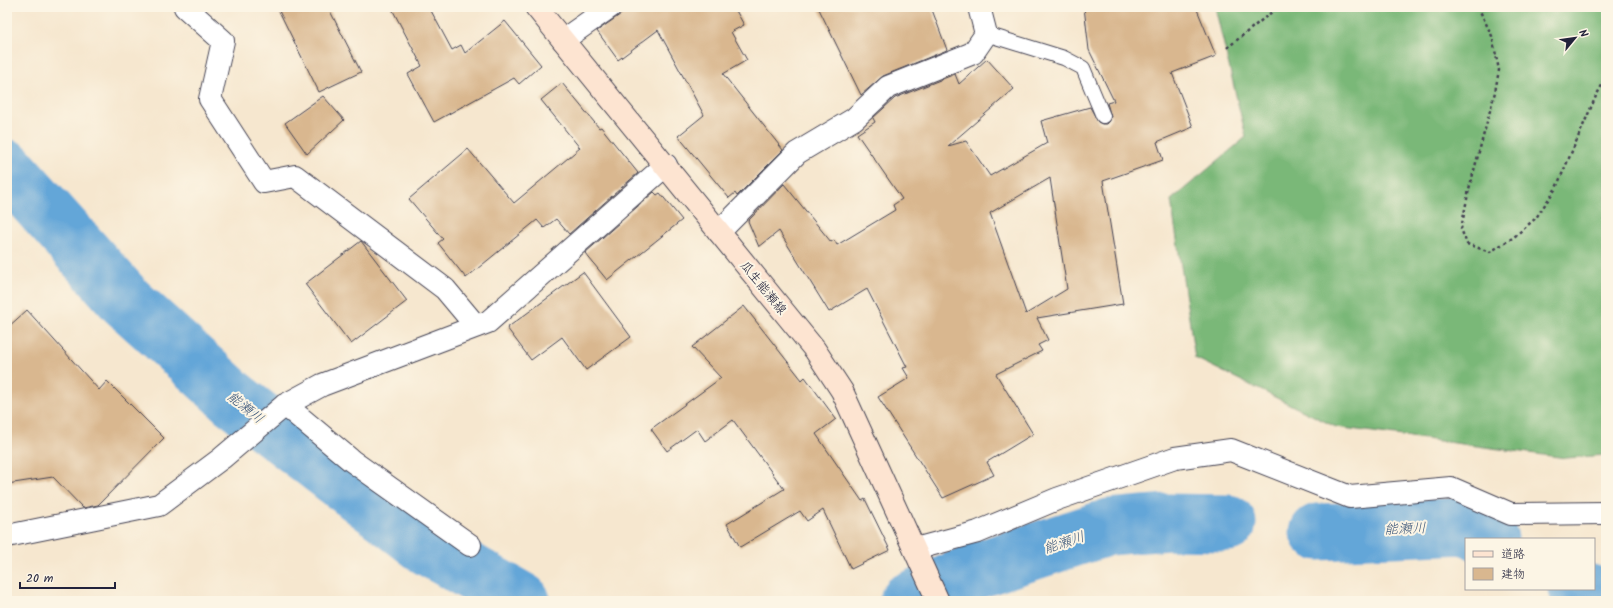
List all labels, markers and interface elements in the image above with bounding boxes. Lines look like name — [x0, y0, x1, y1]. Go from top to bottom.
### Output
north arrow — [1555, 18, 1595, 58]
text: N — [1573, 26, 1592, 41]
street label: 瓜生能瀬線 — [734, 256, 792, 321]
water label: 能瀬川 — [222, 386, 269, 430]
water label: 能瀬川 — [1384, 517, 1426, 541]
water label: 能瀬川 — [1041, 526, 1088, 560]
legend — [1465, 538, 1595, 590]
text: 道路 — [1501, 545, 1525, 564]
scale bar — [20, 564, 115, 590]
text: 建物 — [1501, 565, 1525, 584]
text: 20 m — [26, 569, 54, 588]

